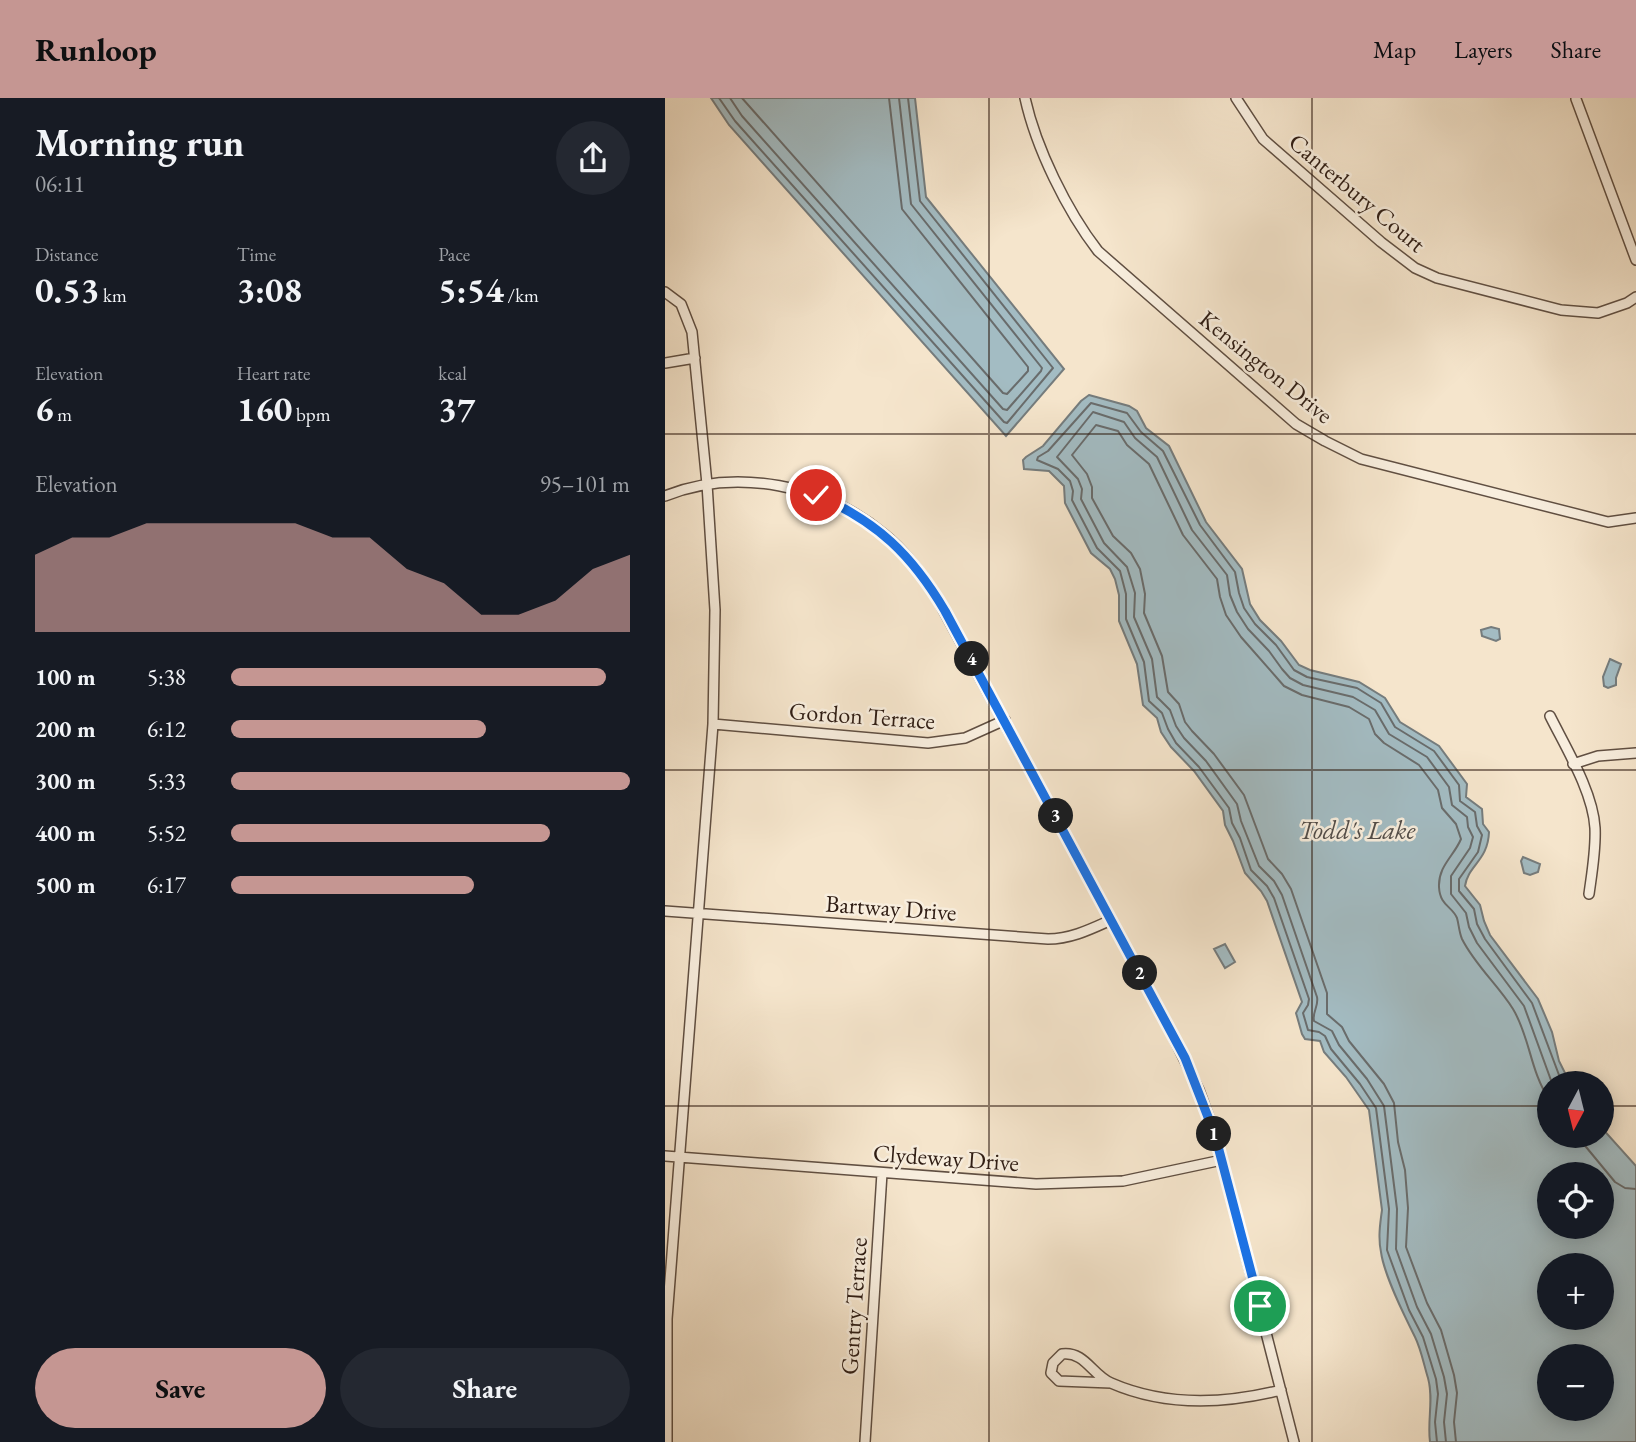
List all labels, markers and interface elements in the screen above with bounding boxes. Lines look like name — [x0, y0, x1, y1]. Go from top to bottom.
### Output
text: Runloop — [35, 28, 157, 71]
text: Map — [1373, 34, 1416, 65]
text: Layers — [1454, 34, 1513, 65]
text: Share — [1551, 34, 1601, 65]
text: Morning run — [35, 118, 244, 167]
button: share — [556, 121, 630, 195]
street label: Canterbury Court — [1282, 126, 1433, 259]
text: 06:11 — [35, 169, 85, 199]
text: Distance — [35, 242, 98, 267]
text: Time — [237, 242, 276, 267]
text: Pace — [438, 242, 470, 267]
text: 0.53 — [35, 267, 99, 312]
text: 3:08 — [237, 267, 302, 312]
text: 5:54 — [438, 267, 504, 312]
text: km — [99, 283, 127, 308]
text: /km — [504, 283, 539, 308]
street label: Kensington Drive — [1193, 303, 1340, 430]
text: Elevation — [35, 361, 103, 386]
text: Heart rate — [237, 361, 310, 386]
text: kcal — [438, 361, 467, 386]
text: 6 — [35, 386, 54, 431]
text: 160 — [237, 386, 292, 431]
text: 37 — [438, 386, 475, 431]
text: m — [54, 402, 72, 427]
text: bpm — [292, 402, 330, 427]
pin — [786, 465, 846, 525]
text: Elevation — [35, 469, 118, 499]
text: 95–101 m — [540, 469, 630, 499]
icon: check — [797, 476, 835, 514]
pin: 4 — [955, 642, 989, 676]
text: 4 — [966, 646, 977, 671]
text: 100 m — [35, 662, 96, 692]
text: 5:38 — [147, 662, 186, 692]
street label: Gordon Terrace — [788, 695, 936, 736]
text: 200 m — [35, 714, 96, 744]
text: 6:12 — [147, 714, 186, 744]
text: 300 m — [35, 766, 96, 796]
text: 5:33 — [147, 766, 186, 796]
pin: 3 — [1039, 798, 1073, 834]
text: 3 — [1050, 803, 1061, 828]
water label: Todd's Lake — [1299, 813, 1416, 847]
text: 400 m — [35, 818, 96, 848]
text: 5:52 — [147, 818, 186, 848]
text: 500 m — [35, 870, 96, 900]
text: 6:17 — [147, 870, 186, 900]
street label: Bartway Drive — [825, 887, 958, 928]
pin: 2 — [1123, 956, 1157, 990]
text: 2 — [1134, 960, 1145, 985]
north arrow — [1537, 1071, 1613, 1148]
map controls — [1537, 1071, 1614, 1421]
pin: 1 — [1197, 1116, 1231, 1152]
text: 1 — [1208, 1121, 1219, 1146]
street label: Clydeway Drive — [872, 1137, 1020, 1178]
button: locate — [1537, 1162, 1614, 1239]
street label: Gentry Terrace — [833, 1236, 874, 1376]
button: + — [1537, 1253, 1614, 1330]
pin — [1230, 1276, 1290, 1336]
icon: arrive — [1241, 1287, 1279, 1325]
button: − — [1537, 1344, 1614, 1421]
button: Save — [35, 1348, 326, 1428]
button: Share — [340, 1348, 630, 1428]

